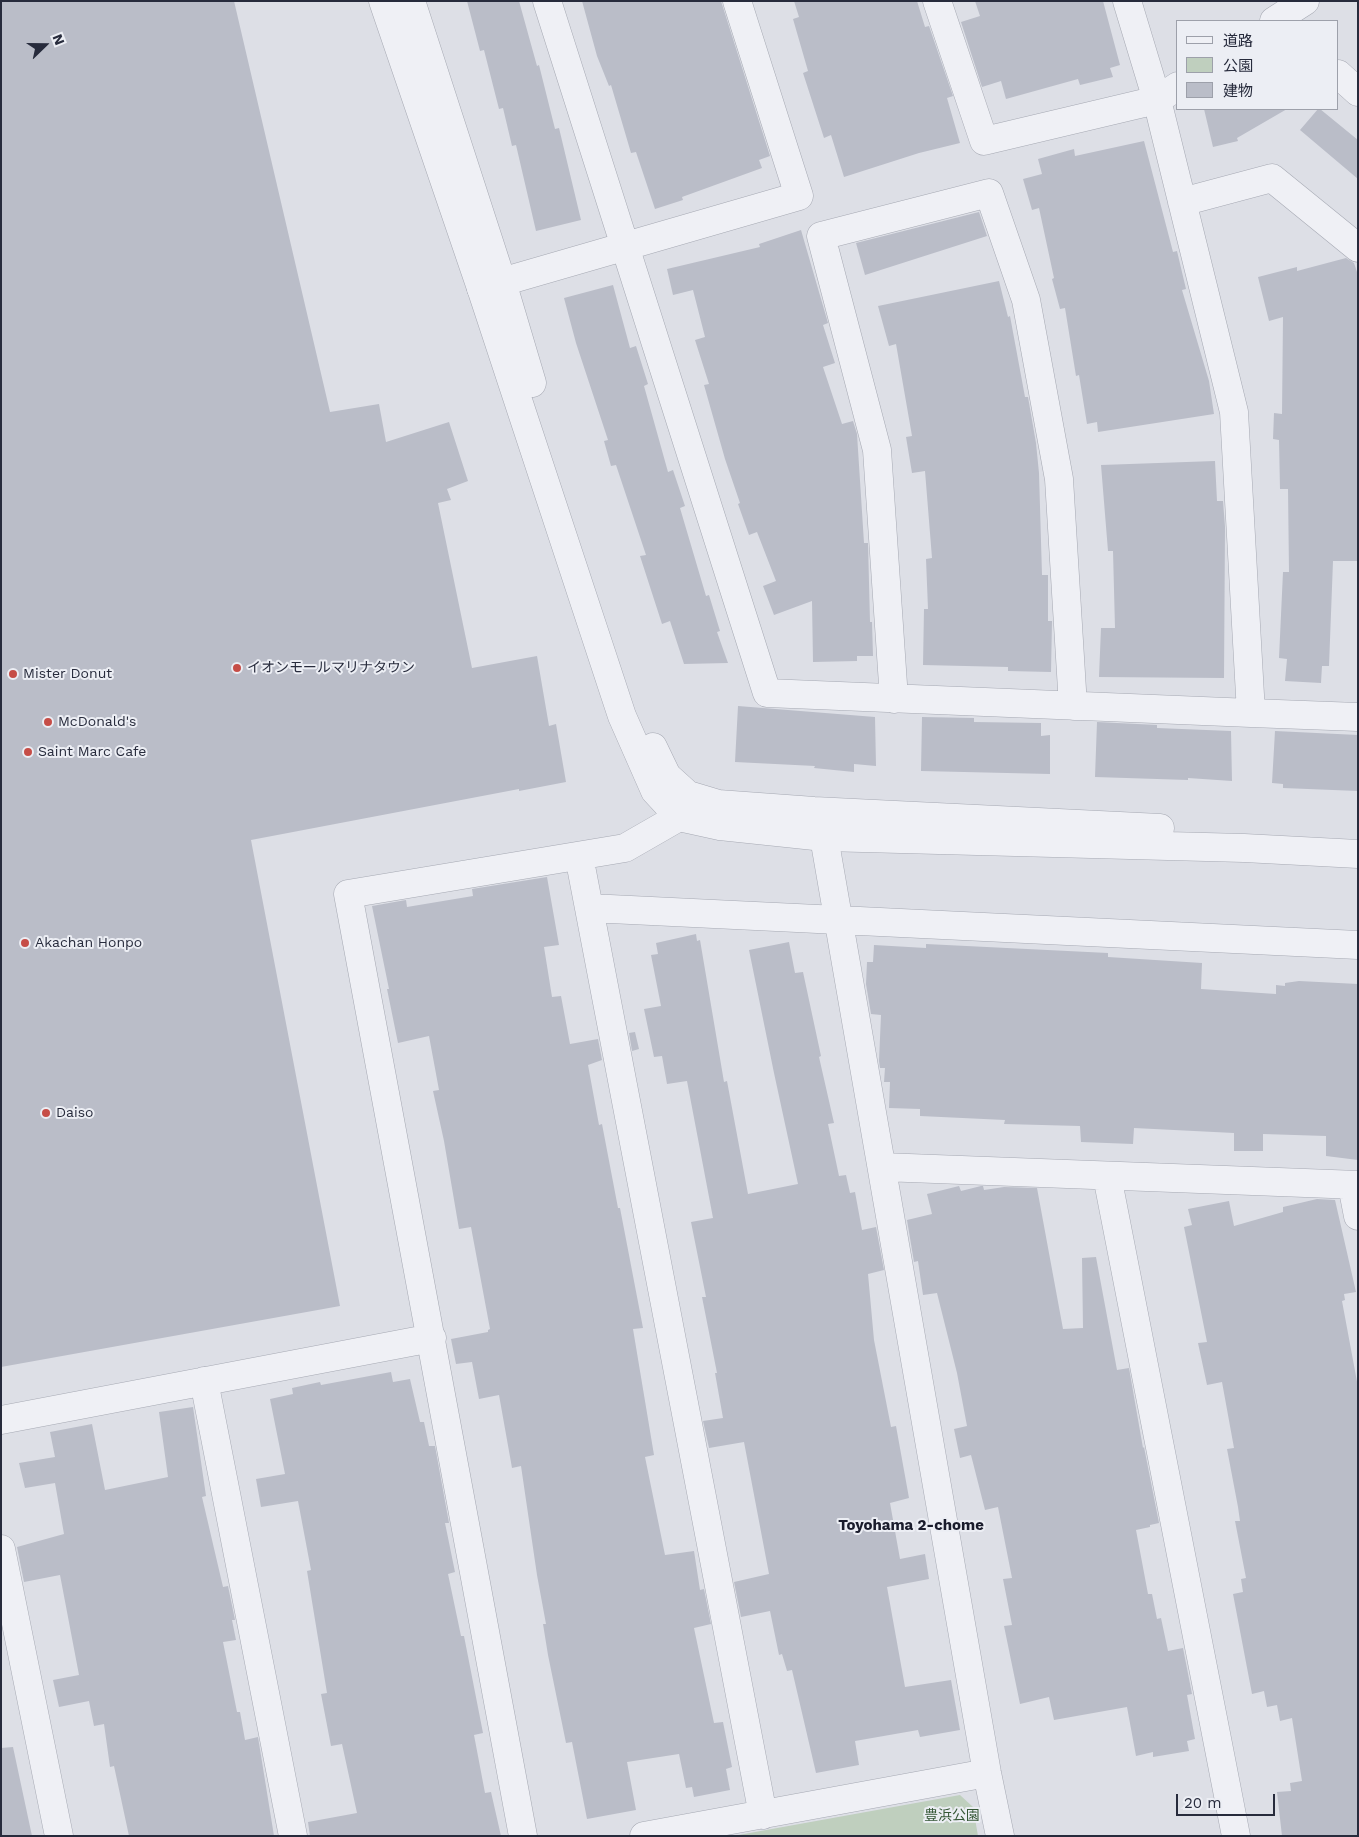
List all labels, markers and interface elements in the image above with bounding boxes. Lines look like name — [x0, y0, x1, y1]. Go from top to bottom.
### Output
north arrow — [20, 20, 70, 70]
legend — [1176, 20, 1339, 110]
text: N — [50, 32, 68, 47]
text: 道路 — [1223, 32, 1253, 50]
text: 公園 — [1223, 57, 1253, 75]
text: 建物 — [1223, 82, 1253, 100]
place label: イオンモールマリナタウン — [247, 660, 415, 676]
marker: イオンモールマリナタウン — [231, 662, 243, 674]
place label: Mister Donut — [23, 666, 112, 682]
marker: Mister Donut — [7, 668, 19, 680]
place label: McDonald's — [58, 714, 136, 730]
marker: McDonald's — [42, 716, 54, 728]
place label: Saint Marc Cafe — [38, 744, 146, 760]
marker: Saint Marc Cafe — [22, 746, 34, 758]
place label: Akachan Honpo — [35, 935, 142, 951]
marker: Akachan Honpo — [19, 937, 31, 949]
place label: Daiso — [56, 1105, 94, 1121]
marker: Daiso — [40, 1107, 52, 1119]
district label: Toyohama 2-chome — [838, 1517, 984, 1535]
scale bar — [1179, 1784, 1278, 1816]
text: 20 m — [1184, 1794, 1222, 1812]
park label: 豊浜公園 — [924, 1808, 980, 1824]

